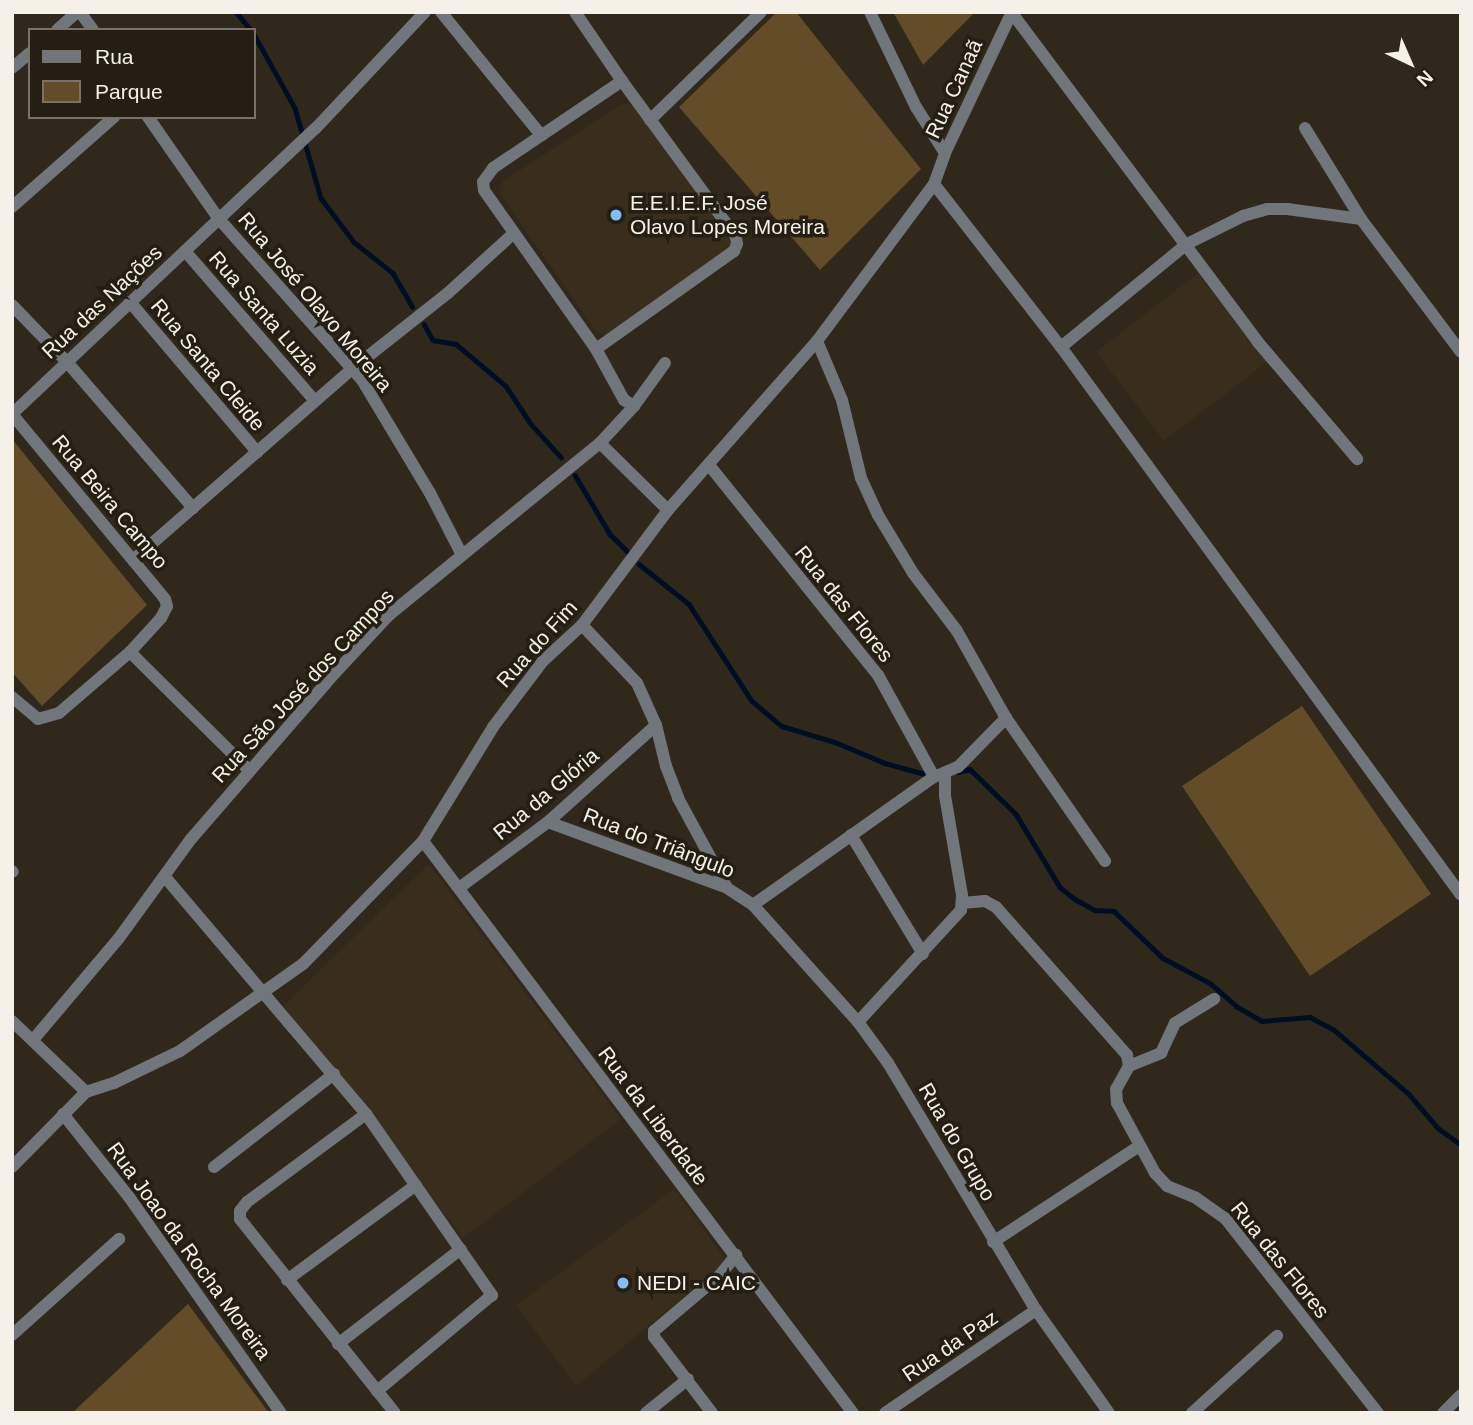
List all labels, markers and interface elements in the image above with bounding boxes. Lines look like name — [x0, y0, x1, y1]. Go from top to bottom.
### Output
legend — [28, 28, 256, 119]
north arrow — [1375, 28, 1445, 98]
street label: Rua Canaã — [920, 36, 988, 142]
text: Rua — [95, 45, 134, 68]
text: N — [1413, 66, 1437, 91]
text: Parque — [95, 80, 163, 103]
place label: E.E.I.E.F. José Olavo Lopes Moreira — [630, 190, 825, 240]
street label: Rua José Olavo Moreira — [233, 207, 397, 397]
marker: E.E.I.E.F. José Olavo Lopes Moreira — [608, 207, 624, 223]
street label: Rua das Nações — [37, 240, 167, 364]
street label: Rua Santa Luzia — [204, 246, 324, 380]
street label: Rua Santa Cleide — [145, 294, 271, 436]
street label: Rua Beira Campo — [47, 430, 173, 574]
street label: Rua das Flores — [789, 541, 899, 667]
street label: Rua São José dos Campos — [207, 584, 399, 788]
street label: Rua do Fim — [491, 595, 583, 693]
street label: Rua da Glória — [488, 743, 604, 845]
street label: Rua do Triângulo — [580, 803, 738, 883]
street label: Rua da Liberdade — [593, 1042, 713, 1190]
street label: Rua do Grupo — [913, 1079, 1001, 1205]
street label: Rua Joao da Rocha Moreira — [102, 1137, 276, 1365]
street label: Rua das Flores — [1225, 1197, 1335, 1323]
place label: NEDI - CAIC — [637, 1270, 756, 1296]
marker: NEDI - CAIC — [615, 1275, 631, 1291]
street label: Rua da Paz — [897, 1305, 1003, 1387]

